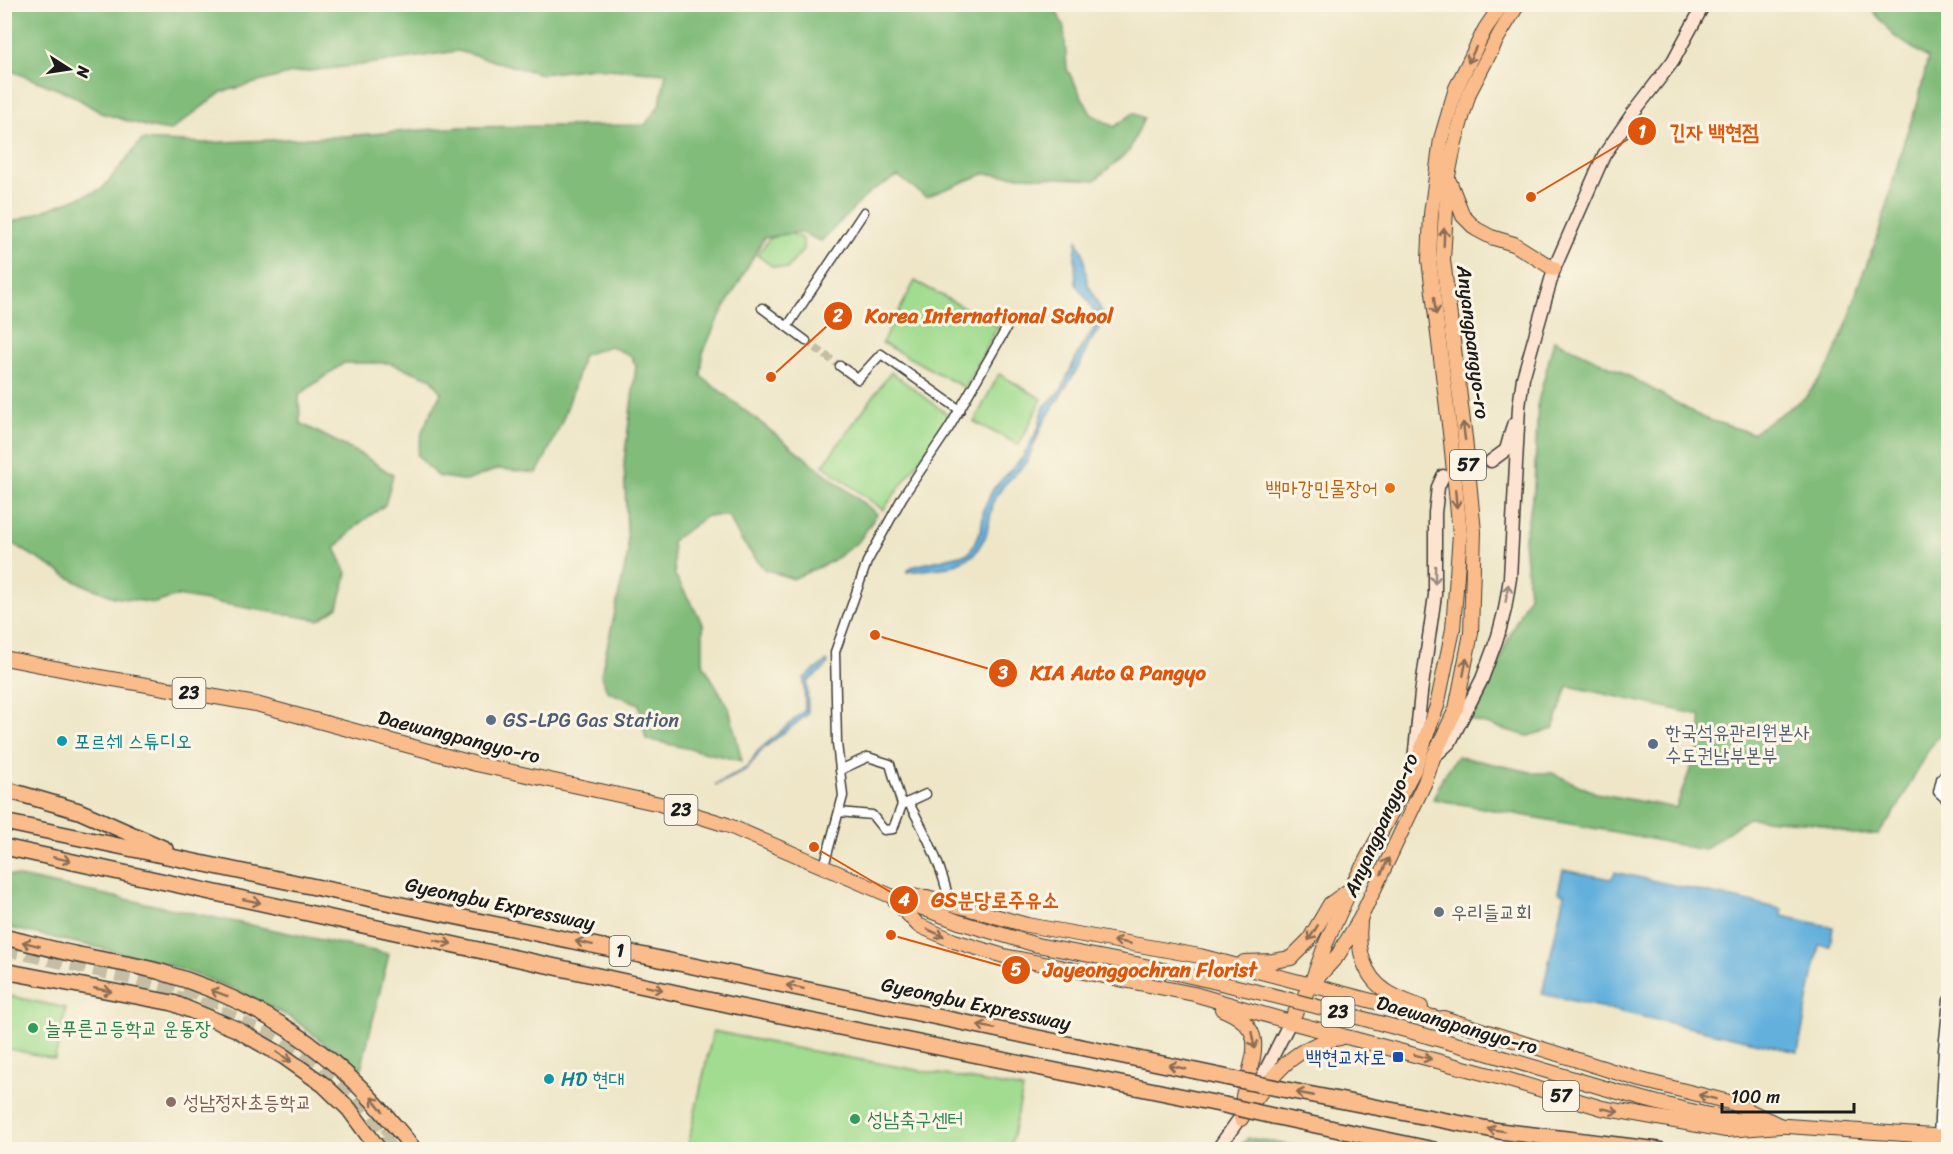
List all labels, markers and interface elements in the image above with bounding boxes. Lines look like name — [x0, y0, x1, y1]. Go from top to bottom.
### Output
north arrow — [39, 39, 99, 99]
one-way arrow — [1466, 45, 1478, 63]
text: N — [68, 63, 99, 81]
callout: 긴자 백현점 — [1627, 112, 1771, 151]
text: 긴자 백현점 — [1669, 113, 1759, 151]
text: 1 — [1638, 116, 1646, 148]
one-way arrow — [1438, 228, 1449, 248]
street label: Anyangpangyo-ro — [1446, 262, 1500, 421]
one-way arrow — [1430, 295, 1441, 315]
callout: Korea International School — [823, 296, 1126, 335]
text: Korea International School — [864, 297, 1114, 335]
text: 2 — [832, 300, 844, 332]
one-way arrow — [1458, 421, 1469, 441]
road number: 57 — [1450, 450, 1486, 480]
place label: 백마강민물장어 — [1265, 471, 1378, 506]
marker: 백마강민물장어 — [1383, 481, 1397, 495]
one-way arrow — [1451, 489, 1462, 509]
one-way arrow — [1429, 565, 1441, 585]
one-way arrow — [1502, 583, 1513, 603]
callout: KIA Auto Q Pangyo — [988, 653, 1218, 692]
text: KIA Auto Q Pangyo — [1029, 654, 1206, 692]
text: 3 — [997, 657, 1008, 689]
one-way arrow — [1460, 657, 1471, 677]
road number: 23 — [172, 678, 206, 708]
street label: Daewangpangyo-ro — [374, 700, 544, 774]
place label: GS-LPG Gas Station — [503, 703, 679, 738]
marker: GS-LPG Gas Station — [484, 713, 498, 727]
place label: 한국석유관리원본사 수도권남부본부 — [1665, 715, 1810, 773]
place label: 포르쉐 스튜디오 — [74, 724, 192, 759]
marker: 포르쉐 스튜디오 — [55, 734, 69, 748]
marker: 한국석유관리원본사 수도권남부본부 — [1646, 737, 1660, 751]
street label: Anyangpangyo-ro — [1333, 747, 1428, 904]
road number: 23 — [664, 795, 698, 825]
one-way arrow — [51, 854, 71, 865]
one-way arrow — [1380, 858, 1392, 876]
street label: Gyeongbu Expressway — [402, 867, 599, 941]
callout: GS분당로주유소 — [889, 880, 1071, 919]
text: GS분당로주유소 — [930, 881, 1059, 919]
text: 4 — [897, 884, 910, 916]
one-way arrow — [242, 895, 261, 907]
place label: 우리들교회 — [1451, 895, 1531, 930]
marker: 우리들교회 — [1432, 905, 1446, 919]
one-way arrow — [1306, 924, 1318, 941]
one-way arrow — [926, 927, 944, 939]
road number: 1 — [610, 936, 630, 966]
one-way arrow — [1113, 936, 1132, 947]
one-way arrow — [22, 937, 41, 949]
one-way arrow — [433, 937, 452, 948]
one-way arrow — [575, 937, 594, 948]
callout: Jayeonggochran Florist — [1001, 950, 1268, 989]
text: Jayeonggochran Florist — [1042, 951, 1258, 989]
text: 5 — [1011, 954, 1022, 986]
street label: Gyeongbu Expressway — [878, 967, 1075, 1041]
one-way arrow — [786, 981, 806, 992]
one-way arrow — [644, 982, 663, 994]
one-way arrow — [93, 985, 112, 996]
street label: Daewangpangyo-ro — [1372, 985, 1542, 1065]
one-way arrow — [210, 986, 229, 997]
road number: 23 — [1322, 997, 1354, 1027]
place label: 늘푸른고등학교 운동장 — [45, 1011, 211, 1046]
marker: 늘푸른고등학교 운동장 — [26, 1021, 40, 1035]
one-way arrow — [977, 1021, 997, 1032]
one-way arrow — [1248, 1030, 1259, 1049]
place label: 백현교차로 — [1306, 1040, 1386, 1075]
marker: 백현교차로 — [1391, 1050, 1405, 1064]
one-way arrow — [275, 1052, 292, 1064]
one-way arrow — [1413, 1052, 1432, 1064]
one-way arrow — [1168, 1061, 1188, 1072]
place label: HD 현대 — [561, 1062, 625, 1097]
marker: HD 현대 — [542, 1072, 556, 1086]
scale bar — [1722, 1076, 1854, 1114]
road number: 57 — [1543, 1081, 1579, 1111]
text: 100 m — [1731, 1081, 1780, 1113]
place label: 성남정자초등학교 — [183, 1085, 312, 1120]
one-way arrow — [1295, 1088, 1315, 1099]
one-way arrow — [1698, 1090, 1717, 1102]
marker: 성남정자초등학교 — [164, 1095, 178, 1109]
one-way arrow — [370, 1096, 383, 1112]
place label: 성남축구센터 — [867, 1102, 964, 1137]
one-way arrow — [1601, 1104, 1620, 1116]
marker: 성남축구센터 — [848, 1112, 862, 1126]
one-way arrow — [1487, 1124, 1507, 1135]

